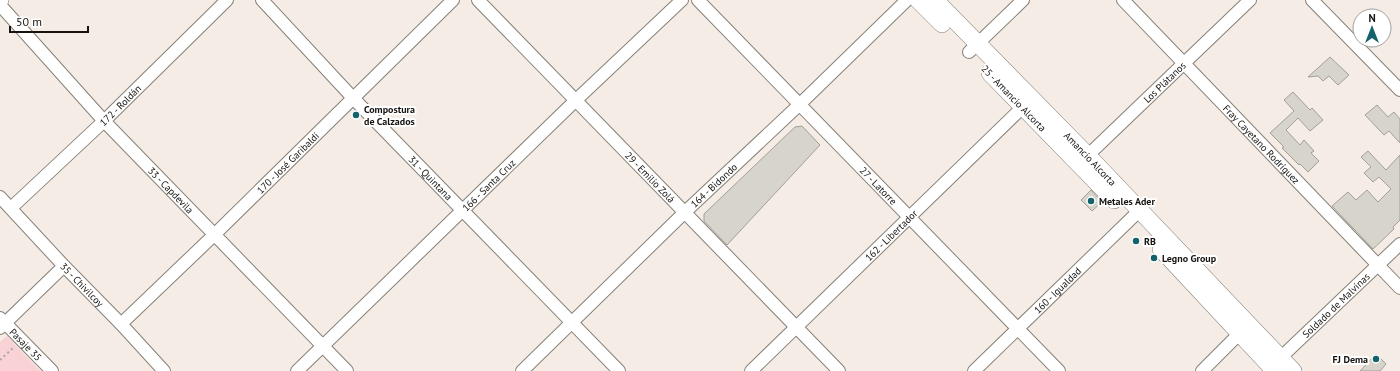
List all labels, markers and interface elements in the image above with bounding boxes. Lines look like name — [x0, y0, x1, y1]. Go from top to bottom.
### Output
scale bar — [10, 8, 88, 34]
north arrow — [1352, 8, 1392, 48]
text: N — [1368, 11, 1376, 25]
text: 50 m — [16, 14, 42, 29]
street label: Los Plátanos — [1141, 59, 1189, 106]
street label: 25 - Amancio Alcorta — [979, 62, 1049, 134]
street label: 172 - Roldán — [97, 82, 144, 129]
street label: Fray Cayetano Rodríguez — [1220, 102, 1302, 187]
place label: Compostura de Calzados — [364, 103, 415, 128]
marker: Compostura de Calzados — [351, 110, 361, 120]
street label: 170 - José Garibaldi — [254, 129, 322, 197]
street label: Amancio Alcorta — [1061, 129, 1119, 189]
street label: 29 - Emilio Zolá — [622, 149, 678, 206]
street label: 31 - Quintana — [406, 153, 455, 203]
street label: 166 - Santa Cruz — [459, 157, 518, 214]
street label: 164 - Bidondo — [688, 160, 740, 211]
street label: 33 - Capdevila — [145, 164, 196, 216]
street label: 27 - Latorre — [857, 164, 900, 208]
place label: Metales Ader — [1099, 195, 1155, 208]
marker: Metales Ader — [1086, 196, 1096, 206]
street label: 162 - Libertador — [862, 207, 921, 264]
place label: RB — [1144, 235, 1156, 248]
marker: RB — [1131, 236, 1141, 246]
place label: Legno Group — [1162, 252, 1217, 265]
marker: Legno Group — [1149, 253, 1159, 263]
street label: 35 - Chivilcoy — [57, 260, 107, 310]
street label: 160 - Igualdad — [1031, 265, 1084, 317]
street label: Soldado de Malvinas — [1300, 270, 1373, 341]
street label: Pasaje 35 — [7, 326, 44, 364]
place label: FJ Dema — [1332, 353, 1368, 366]
marker: FJ Dema — [1371, 354, 1381, 364]

